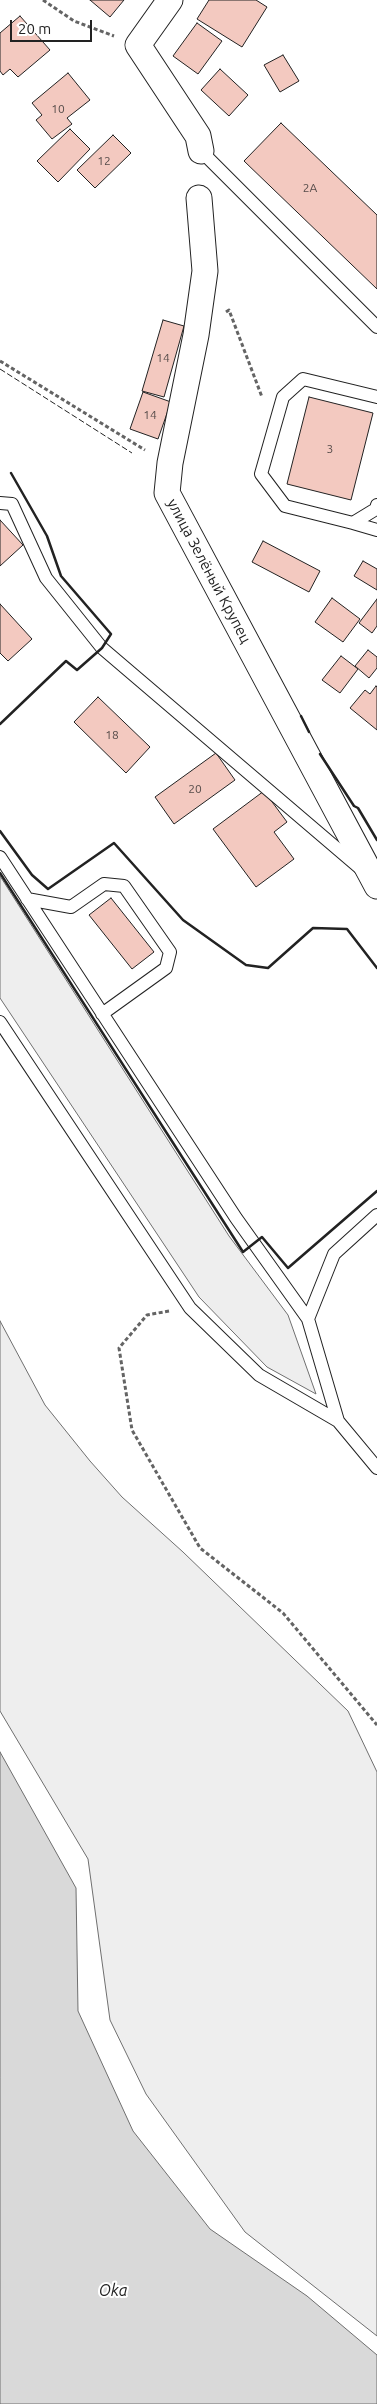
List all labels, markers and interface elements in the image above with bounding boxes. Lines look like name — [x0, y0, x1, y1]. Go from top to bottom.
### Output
scale bar — [12, 10, 95, 42]
text: 20 m — [18, 20, 51, 37]
house number: 10 — [51, 102, 65, 116]
house number: 12 — [97, 154, 111, 168]
house number: 2А — [303, 181, 317, 195]
house number: 14 — [156, 351, 170, 365]
house number: 14 — [143, 408, 157, 422]
house number: 3 — [327, 442, 333, 456]
street label: улица Зелёный Крупец — [163, 496, 255, 646]
house number: 18 — [105, 728, 119, 742]
house number: 20 — [188, 782, 202, 796]
water label: Oka — [99, 2281, 127, 2301]

